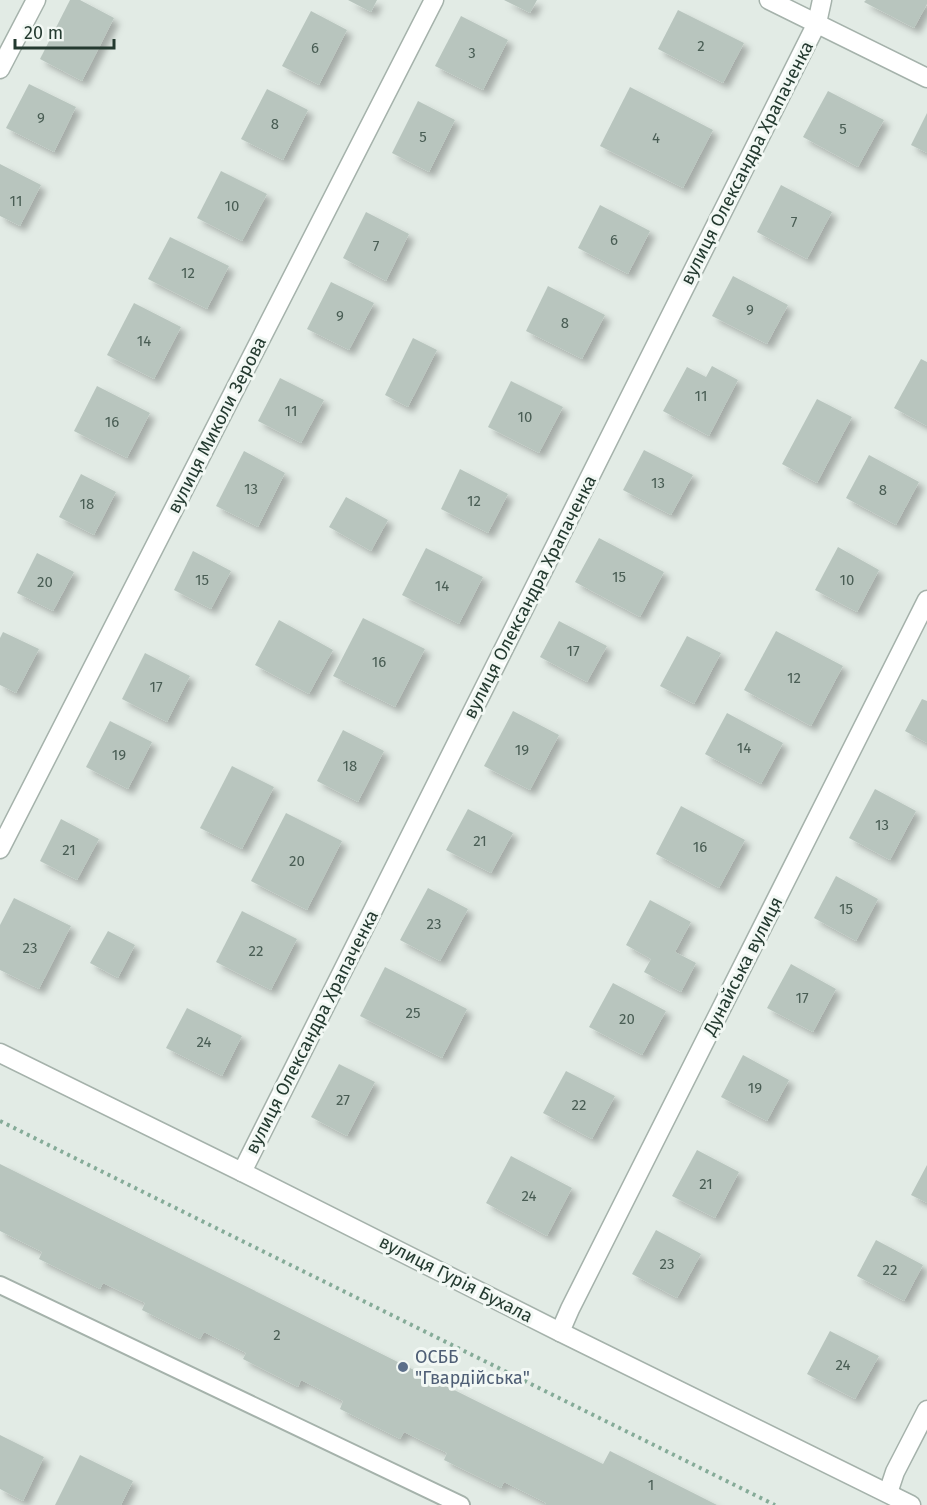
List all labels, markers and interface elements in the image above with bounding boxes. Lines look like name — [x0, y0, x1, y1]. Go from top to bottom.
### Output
scale bar — [15, 12, 114, 50]
text: 20 m — [24, 22, 63, 44]
house number: 2 — [697, 37, 705, 55]
street label: вулиця Олександра Храпаченка — [676, 38, 818, 288]
house number: 6 — [311, 39, 319, 57]
house number: 3 — [468, 44, 476, 62]
house number: 9 — [37, 109, 45, 127]
house number: 8 — [271, 115, 279, 133]
house number: 5 — [839, 120, 847, 138]
house number: 5 — [419, 128, 427, 146]
house number: 4 — [652, 129, 660, 147]
house number: 11 — [10, 192, 22, 210]
house number: 10 — [225, 197, 239, 215]
house number: 7 — [791, 213, 798, 231]
house number: 6 — [610, 231, 618, 249]
house number: 7 — [373, 237, 380, 255]
house number: 12 — [181, 264, 195, 282]
house number: 9 — [746, 301, 754, 319]
house number: 9 — [336, 307, 344, 325]
house number: 8 — [561, 314, 569, 332]
house number: 14 — [137, 332, 151, 350]
street label: вулиця Миколи Зерова — [163, 333, 271, 517]
house number: 11 — [695, 387, 707, 405]
house number: 11 — [285, 402, 297, 420]
house number: 10 — [518, 408, 532, 426]
house number: 16 — [105, 413, 119, 431]
street label: вулиця Олександра Храпаченка — [459, 472, 601, 722]
house number: 13 — [651, 474, 665, 492]
house number: 13 — [244, 480, 258, 498]
house number: 8 — [879, 481, 887, 499]
house number: 12 — [467, 492, 481, 510]
house number: 18 — [80, 495, 94, 513]
house number: 15 — [612, 568, 626, 586]
house number: 15 — [195, 571, 209, 589]
house number: 10 — [840, 571, 854, 589]
house number: 20 — [37, 573, 53, 591]
house number: 14 — [435, 577, 449, 595]
house number: 17 — [566, 642, 580, 660]
house number: 16 — [372, 653, 386, 671]
house number: 12 — [787, 669, 801, 687]
house number: 17 — [149, 678, 163, 696]
house number: 14 — [737, 739, 751, 757]
house number: 19 — [515, 741, 529, 759]
house number: 19 — [112, 746, 126, 764]
house number: 18 — [343, 757, 357, 775]
house number: 13 — [875, 816, 889, 834]
house number: 21 — [473, 832, 487, 850]
house number: 16 — [693, 838, 707, 856]
house number: 21 — [62, 841, 76, 859]
house number: 20 — [289, 852, 305, 870]
street label: Дунайська вулиця — [698, 893, 787, 1040]
house number: 15 — [839, 900, 853, 918]
street label: вулиця Олександра Храпаченка — [241, 907, 383, 1157]
house number: 23 — [427, 915, 441, 933]
house number: 23 — [23, 939, 37, 957]
house number: 22 — [249, 942, 263, 960]
house number: 17 — [795, 989, 809, 1007]
house number: 25 — [406, 1004, 420, 1022]
house number: 20 — [619, 1010, 635, 1028]
house number: 24 — [196, 1033, 212, 1051]
house number: 19 — [748, 1079, 762, 1097]
house number: 27 — [336, 1091, 350, 1109]
house number: 22 — [572, 1096, 586, 1114]
house number: 21 — [699, 1175, 713, 1193]
house number: 24 — [521, 1187, 537, 1205]
street label: вулиця Гурія Бухала — [375, 1231, 537, 1327]
house number: 23 — [660, 1255, 674, 1273]
house number: 22 — [883, 1261, 897, 1279]
house number: 2 — [273, 1326, 281, 1344]
place label: ОСББ "Гвардійська" — [415, 1346, 530, 1389]
house number: 24 — [835, 1356, 851, 1374]
marker: ОСББ "Гвардійська" — [396, 1360, 410, 1374]
house number: 1 — [648, 1476, 654, 1494]

